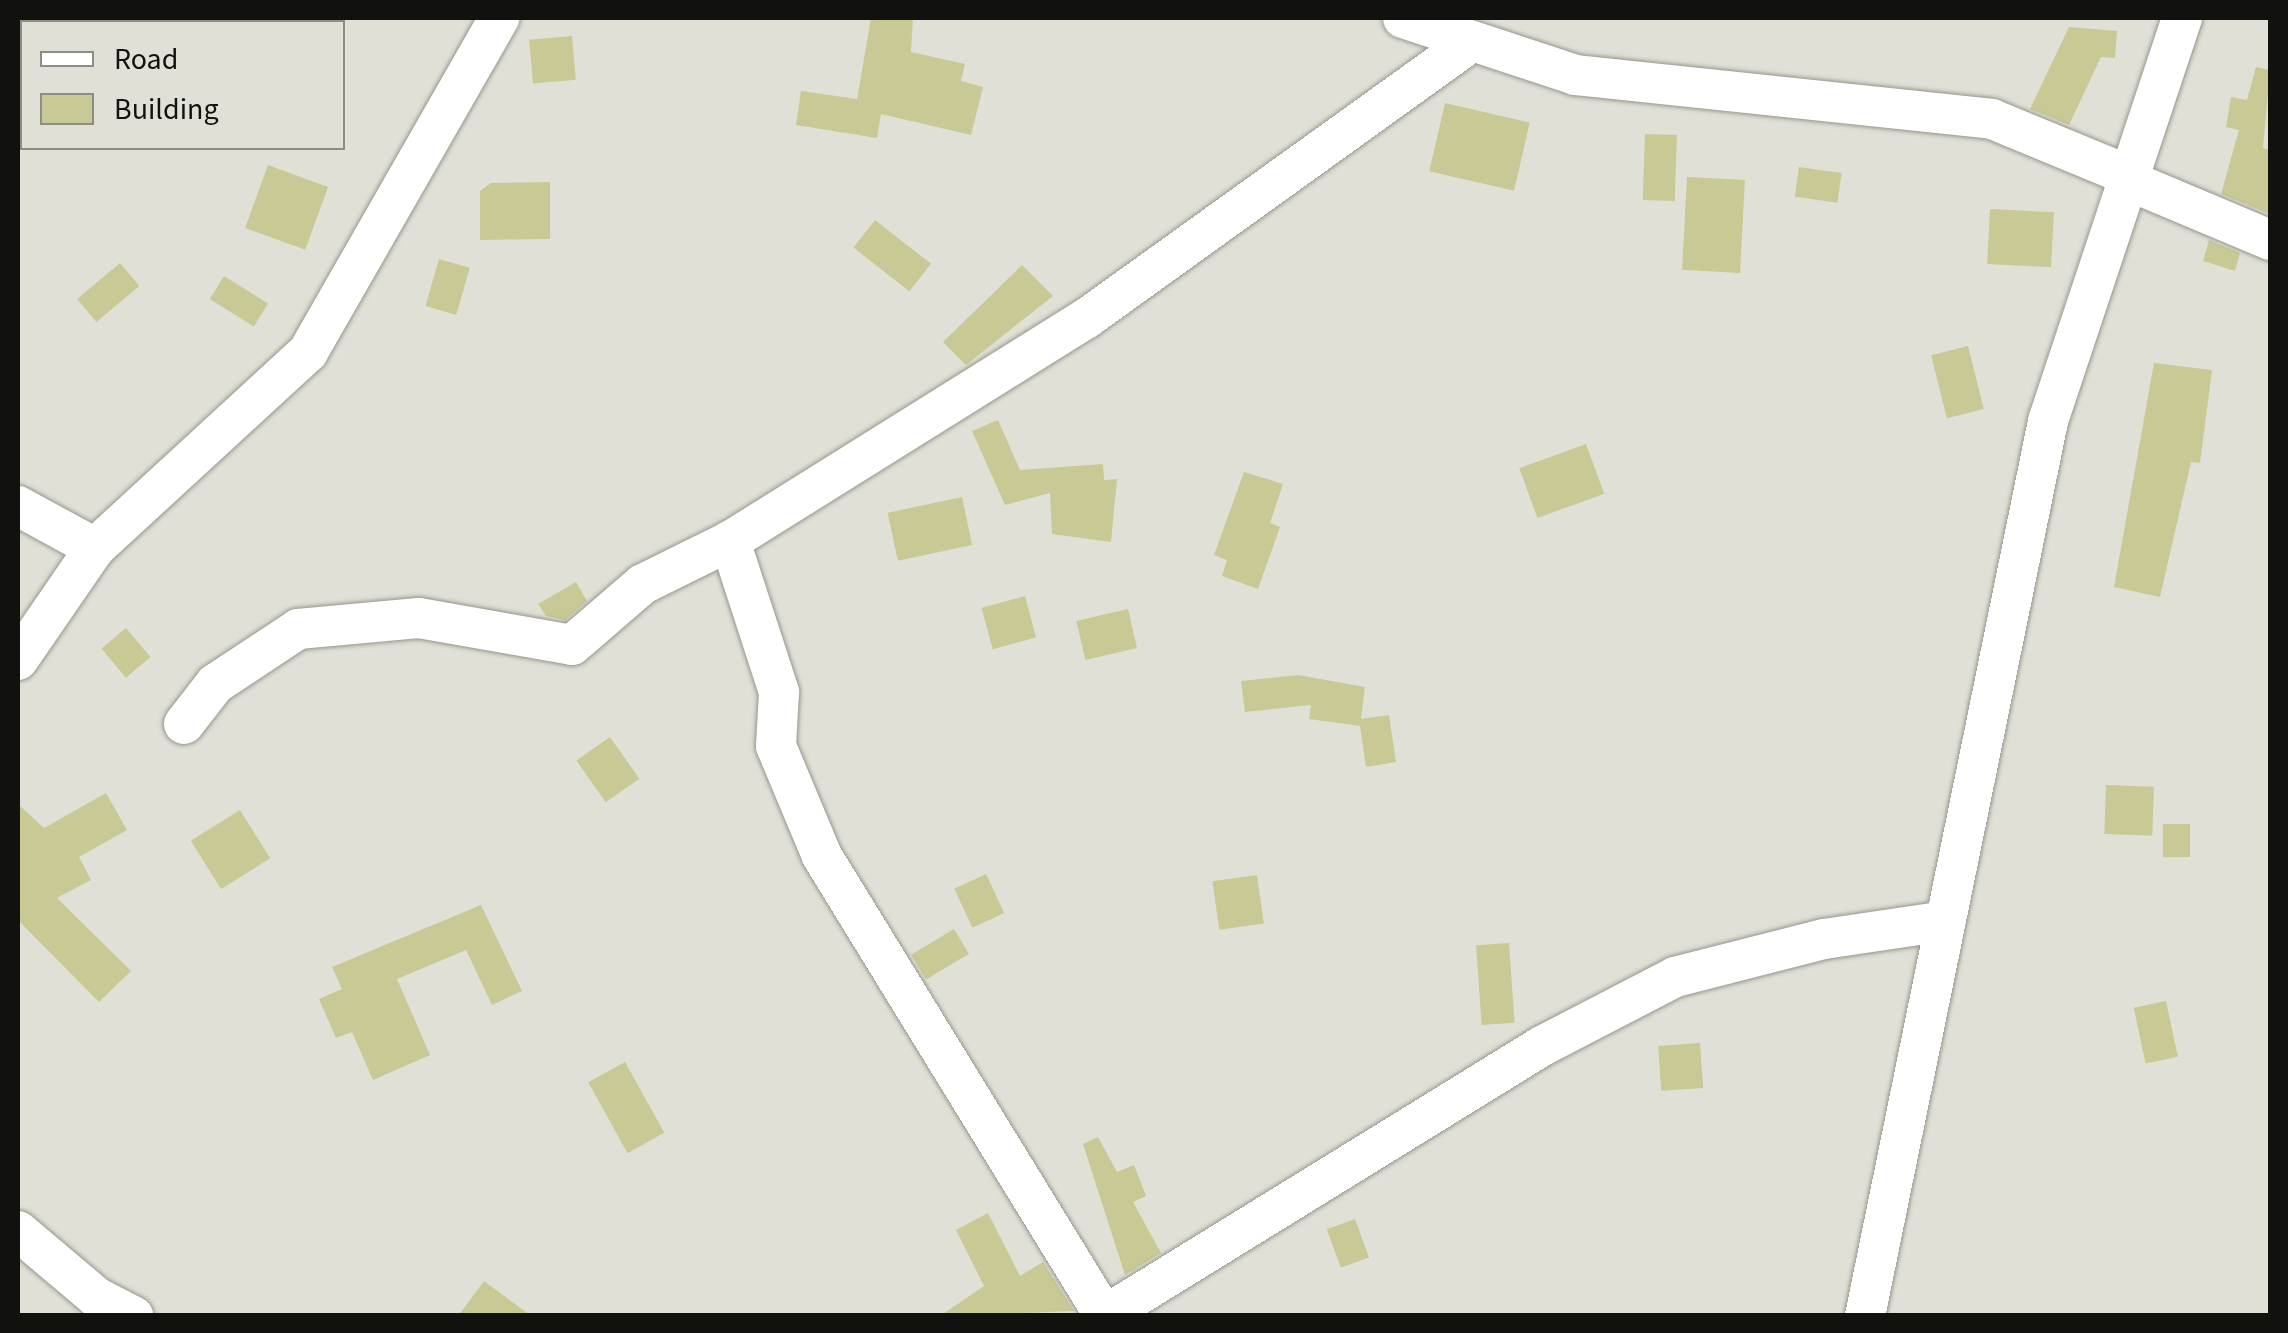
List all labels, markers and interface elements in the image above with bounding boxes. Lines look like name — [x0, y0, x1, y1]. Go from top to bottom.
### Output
legend — [20, 20, 345, 150]
text: Road — [114, 38, 178, 81]
text: Building — [114, 88, 219, 131]

